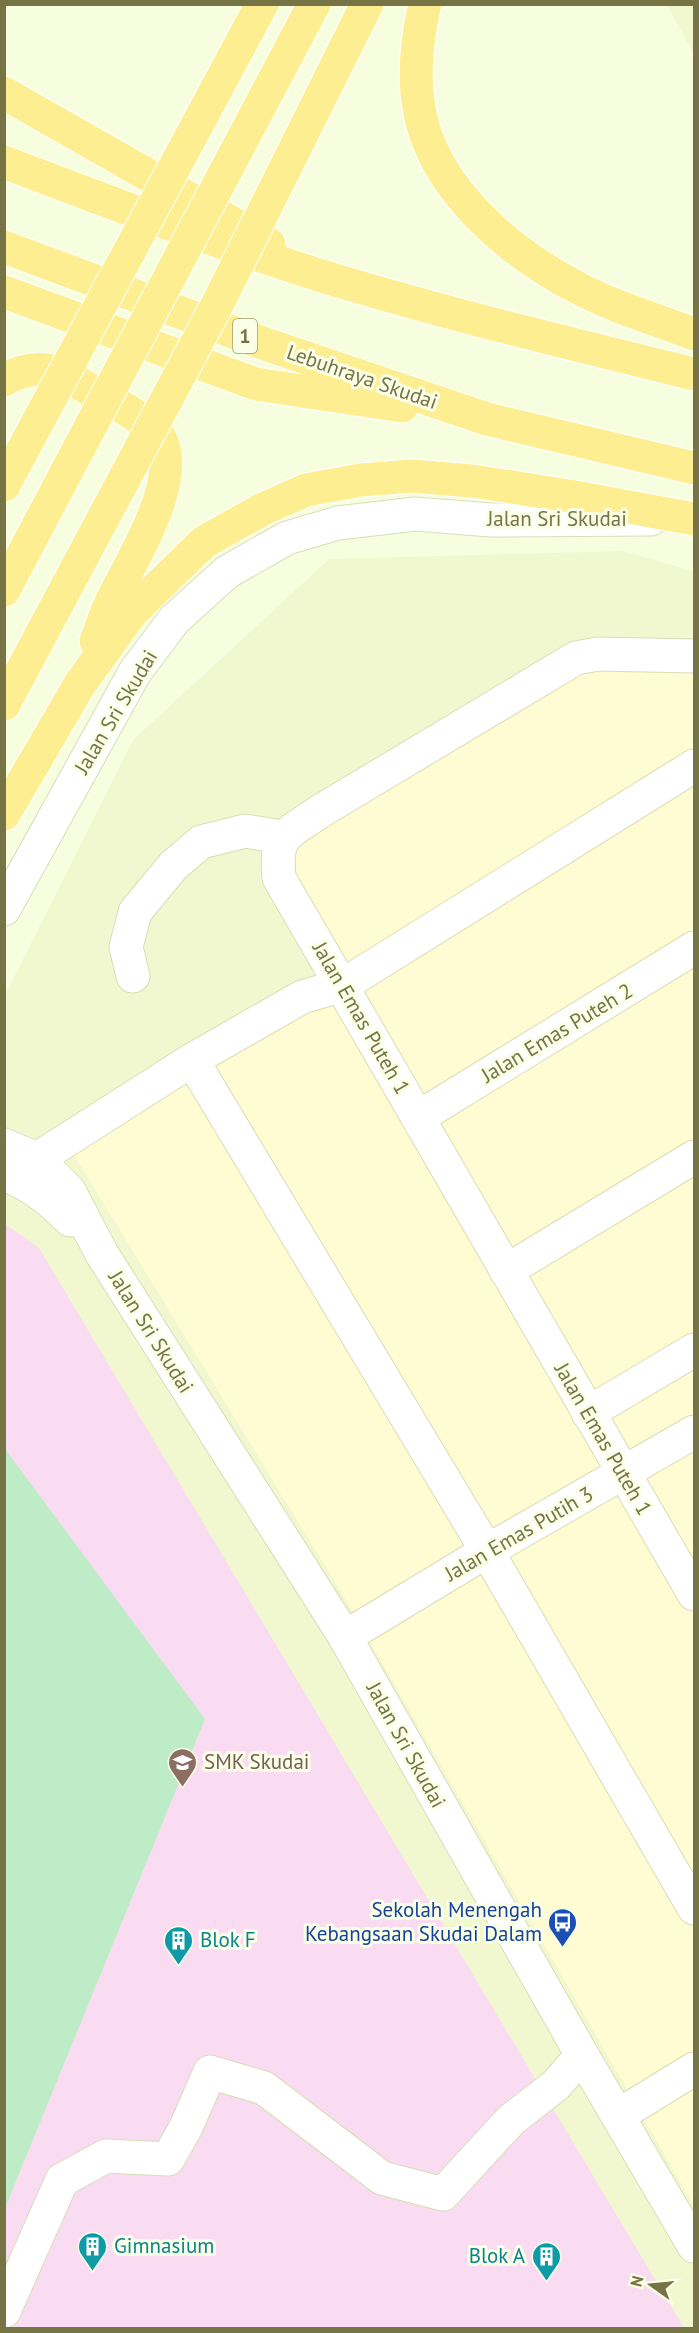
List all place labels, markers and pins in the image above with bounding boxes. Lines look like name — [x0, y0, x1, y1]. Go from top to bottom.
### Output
school or university icon: SMK Skudai — [167, 1746, 199, 1788]
place label: SMK Skudai — [204, 1748, 309, 1775]
place label: Sekolah Menengah Kebangsaan Skudai Dalam — [305, 1896, 542, 1947]
bus stop icon: Sekolah Menengah Kebangsaan Skudai Dalam — [547, 1906, 579, 1948]
building icon: Blok F — [163, 1924, 195, 1966]
place label: Blok F — [200, 1926, 256, 1953]
building icon: Gimnasium — [77, 2230, 109, 2272]
place label: Gimnasium — [114, 2232, 214, 2259]
building icon: Blok A — [530, 2240, 562, 2282]
place label: Blok A — [469, 2242, 526, 2269]

